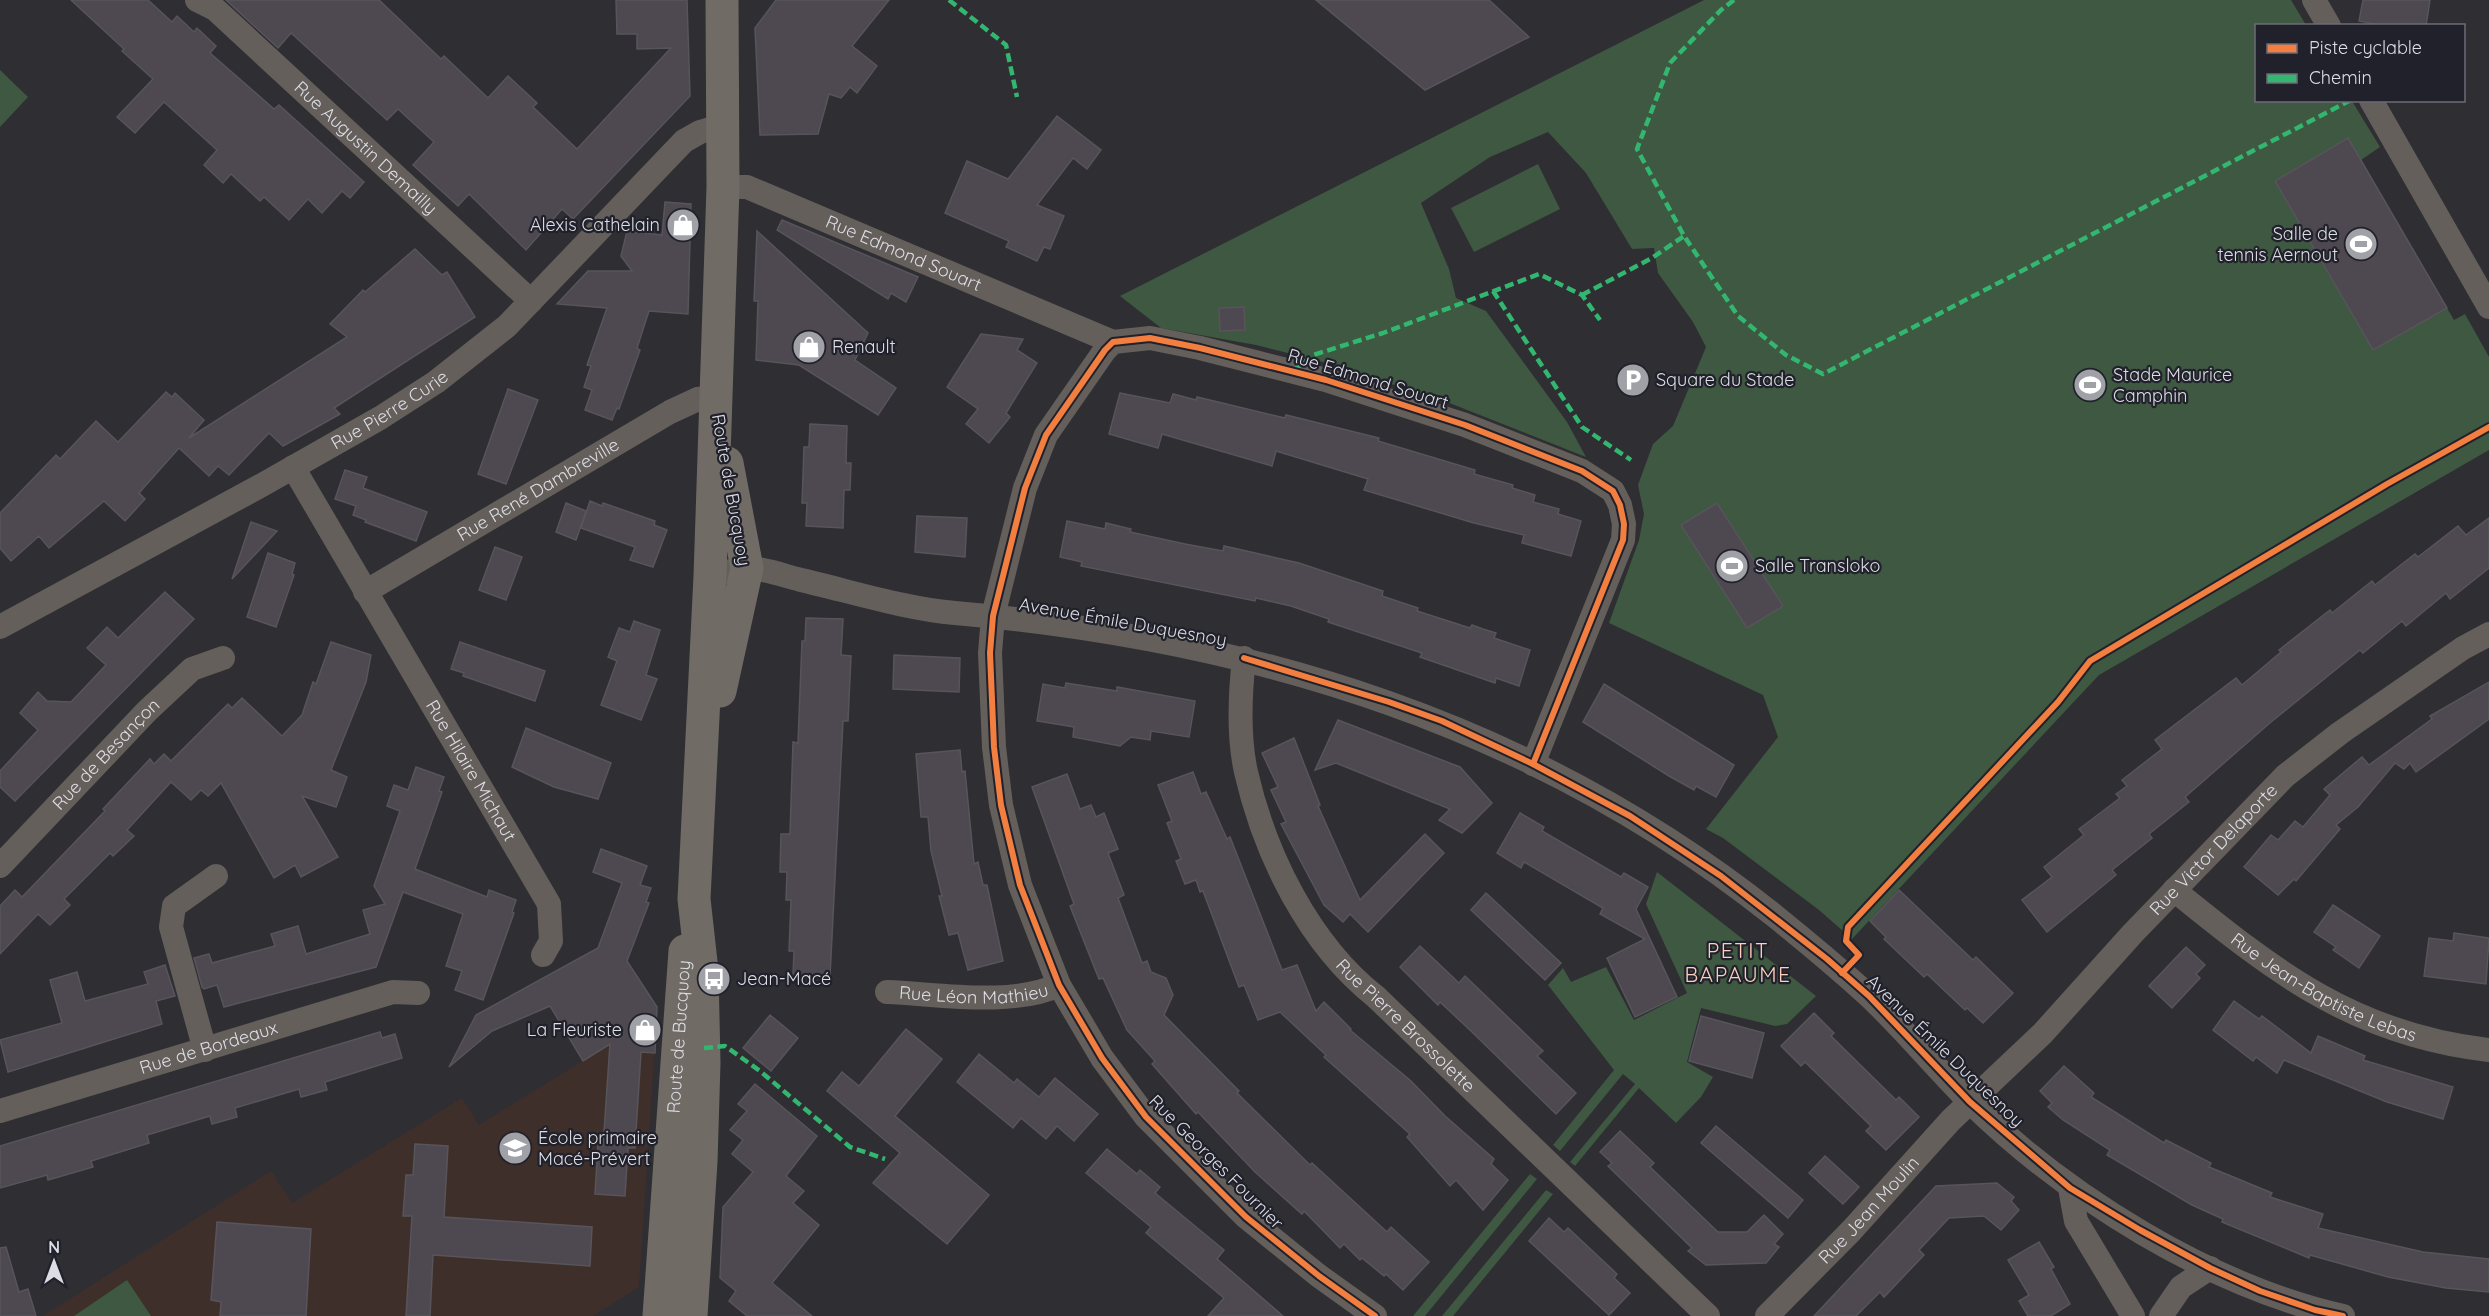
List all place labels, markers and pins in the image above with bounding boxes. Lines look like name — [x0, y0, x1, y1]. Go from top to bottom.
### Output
shop icon: Alexis Cathelain — [665, 207, 701, 243]
place label: Alexis Cathelain — [530, 213, 660, 236]
place label: Salle de tennis Aernout — [2217, 222, 2338, 266]
sports icon: Salle de tennis Aernout — [2343, 226, 2379, 262]
shop icon: Renault — [791, 329, 827, 365]
place label: Renault — [832, 335, 896, 358]
parking icon: Square du Stade — [1615, 362, 1651, 398]
place label: Stade Maurice Camphin — [2113, 363, 2232, 407]
sports icon: Stade Maurice Camphin — [2072, 367, 2108, 403]
place label: Square du Stade — [1656, 368, 1794, 391]
sports icon: Salle Transloko — [1714, 548, 1750, 584]
place label: Salle Transloko — [1755, 554, 1880, 577]
bus stop icon: Jean-Macé — [696, 961, 732, 997]
place label: Jean-Macé — [737, 967, 831, 990]
shop icon: La Fleuriste — [627, 1012, 663, 1048]
place label: La Fleuriste — [527, 1018, 622, 1041]
place label: École primaire Macé-Prévert — [538, 1126, 657, 1170]
school or university icon: École primaire Macé-Prévert — [497, 1130, 533, 1166]

